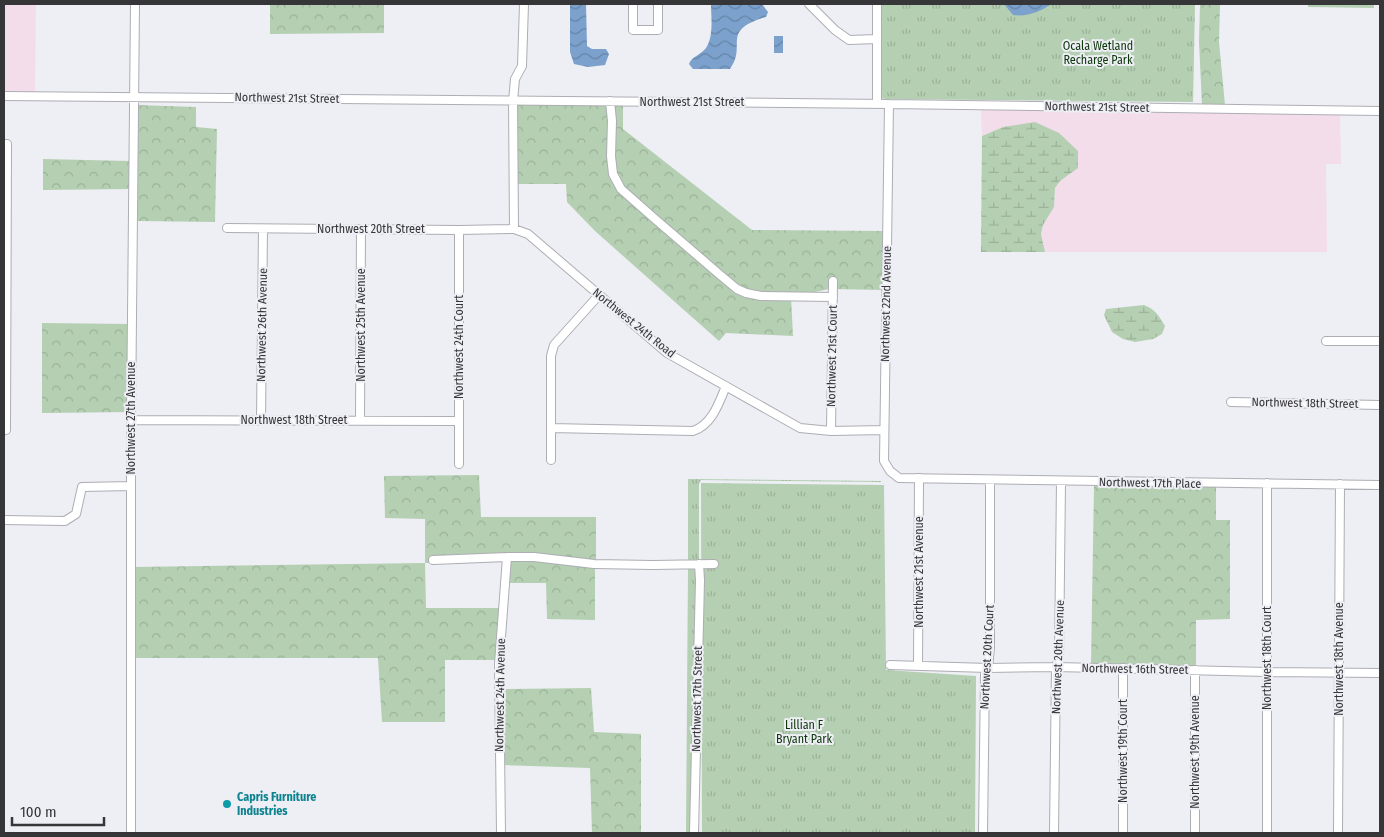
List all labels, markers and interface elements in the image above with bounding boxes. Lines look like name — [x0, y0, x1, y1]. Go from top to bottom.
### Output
park label: Ocala Wetland Recharge Park — [1063, 39, 1133, 67]
street label: Northwest 21st Street — [234, 90, 340, 106]
street label: Northwest 21st Street — [640, 95, 744, 109]
street label: Northwest 21st Street — [1044, 99, 1150, 115]
street label: Northwest 20th Street — [317, 222, 425, 236]
street label: Northwest 22nd Avenue — [878, 246, 894, 362]
street label: Northwest 26th Avenue — [254, 268, 270, 382]
street label: Northwest 25th Avenue — [354, 268, 368, 382]
street label: Northwest 24th Road — [590, 285, 678, 361]
street label: Northwest 24th Court — [452, 295, 466, 399]
street label: Northwest 21st Court — [824, 305, 840, 407]
street label: Northwest 27th Avenue — [124, 361, 138, 474]
street label: Northwest 18th Street — [1251, 395, 1359, 411]
street label: Northwest 18th Street — [241, 413, 348, 427]
street label: Northwest 17th Place — [1099, 475, 1201, 491]
street label: Northwest 21st Avenue — [912, 516, 926, 628]
street label: Northwest 20th Avenue — [1049, 600, 1067, 714]
street label: Northwest 18th Avenue — [1332, 602, 1346, 716]
street label: Northwest 20th Court — [977, 604, 997, 710]
street label: Northwest 18th Court — [1260, 606, 1274, 710]
street label: Northwest 24th Avenue — [492, 638, 508, 752]
street label: Northwest 17th Street — [689, 646, 705, 752]
street label: Northwest 16th Street — [1081, 661, 1189, 677]
street label: Northwest 19th Avenue — [1188, 695, 1202, 809]
street label: Northwest 19th Court — [1116, 699, 1130, 803]
park label: Lillian F Bryant Park — [776, 718, 833, 746]
place label: Capris Furniture Industries — [237, 790, 316, 818]
scale bar — [12, 794, 105, 826]
marker: Capris Furniture Industries — [221, 798, 233, 810]
text: 100 m — [20, 803, 57, 821]

